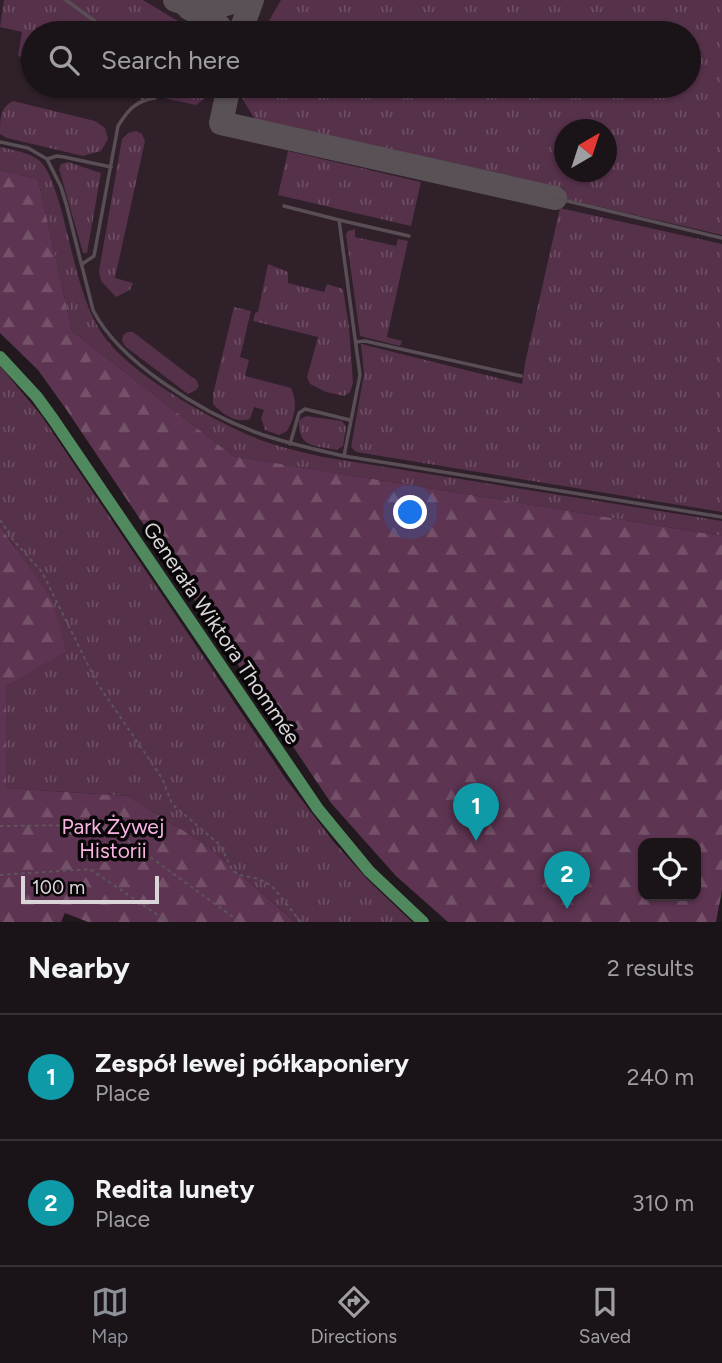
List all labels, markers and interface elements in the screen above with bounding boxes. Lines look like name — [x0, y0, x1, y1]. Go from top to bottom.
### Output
search box — [21, 21, 701, 98]
icon: search — [45, 41, 83, 79]
text: Search here — [101, 44, 240, 76]
north arrow — [554, 119, 617, 182]
your location — [393, 495, 427, 529]
street label: Generała Wiktora Thommée — [138, 517, 306, 749]
pin: 1 — [453, 783, 499, 841]
park label: Park Żywej Historii — [62, 814, 164, 863]
map controls — [638, 838, 701, 901]
button: locate — [638, 838, 701, 901]
pin: 2 — [544, 851, 590, 909]
scale bar — [21, 873, 159, 905]
text: 100 m — [32, 876, 85, 899]
text: Nearby — [28, 949, 130, 986]
text: 2 results — [607, 954, 694, 982]
text: Zespół lewej półkaponiery — [95, 1047, 409, 1079]
text: 1 — [46, 1063, 56, 1091]
text: 240 m — [627, 1063, 694, 1091]
text: Place — [95, 1079, 150, 1107]
text: Redita lunety — [95, 1173, 254, 1205]
text: 2 — [44, 1189, 58, 1217]
text: 310 m — [632, 1189, 694, 1217]
text: Place — [95, 1205, 150, 1233]
tab: Map — [91, 1283, 129, 1348]
tab: Directions — [310, 1283, 397, 1348]
tab: Saved — [579, 1283, 631, 1348]

